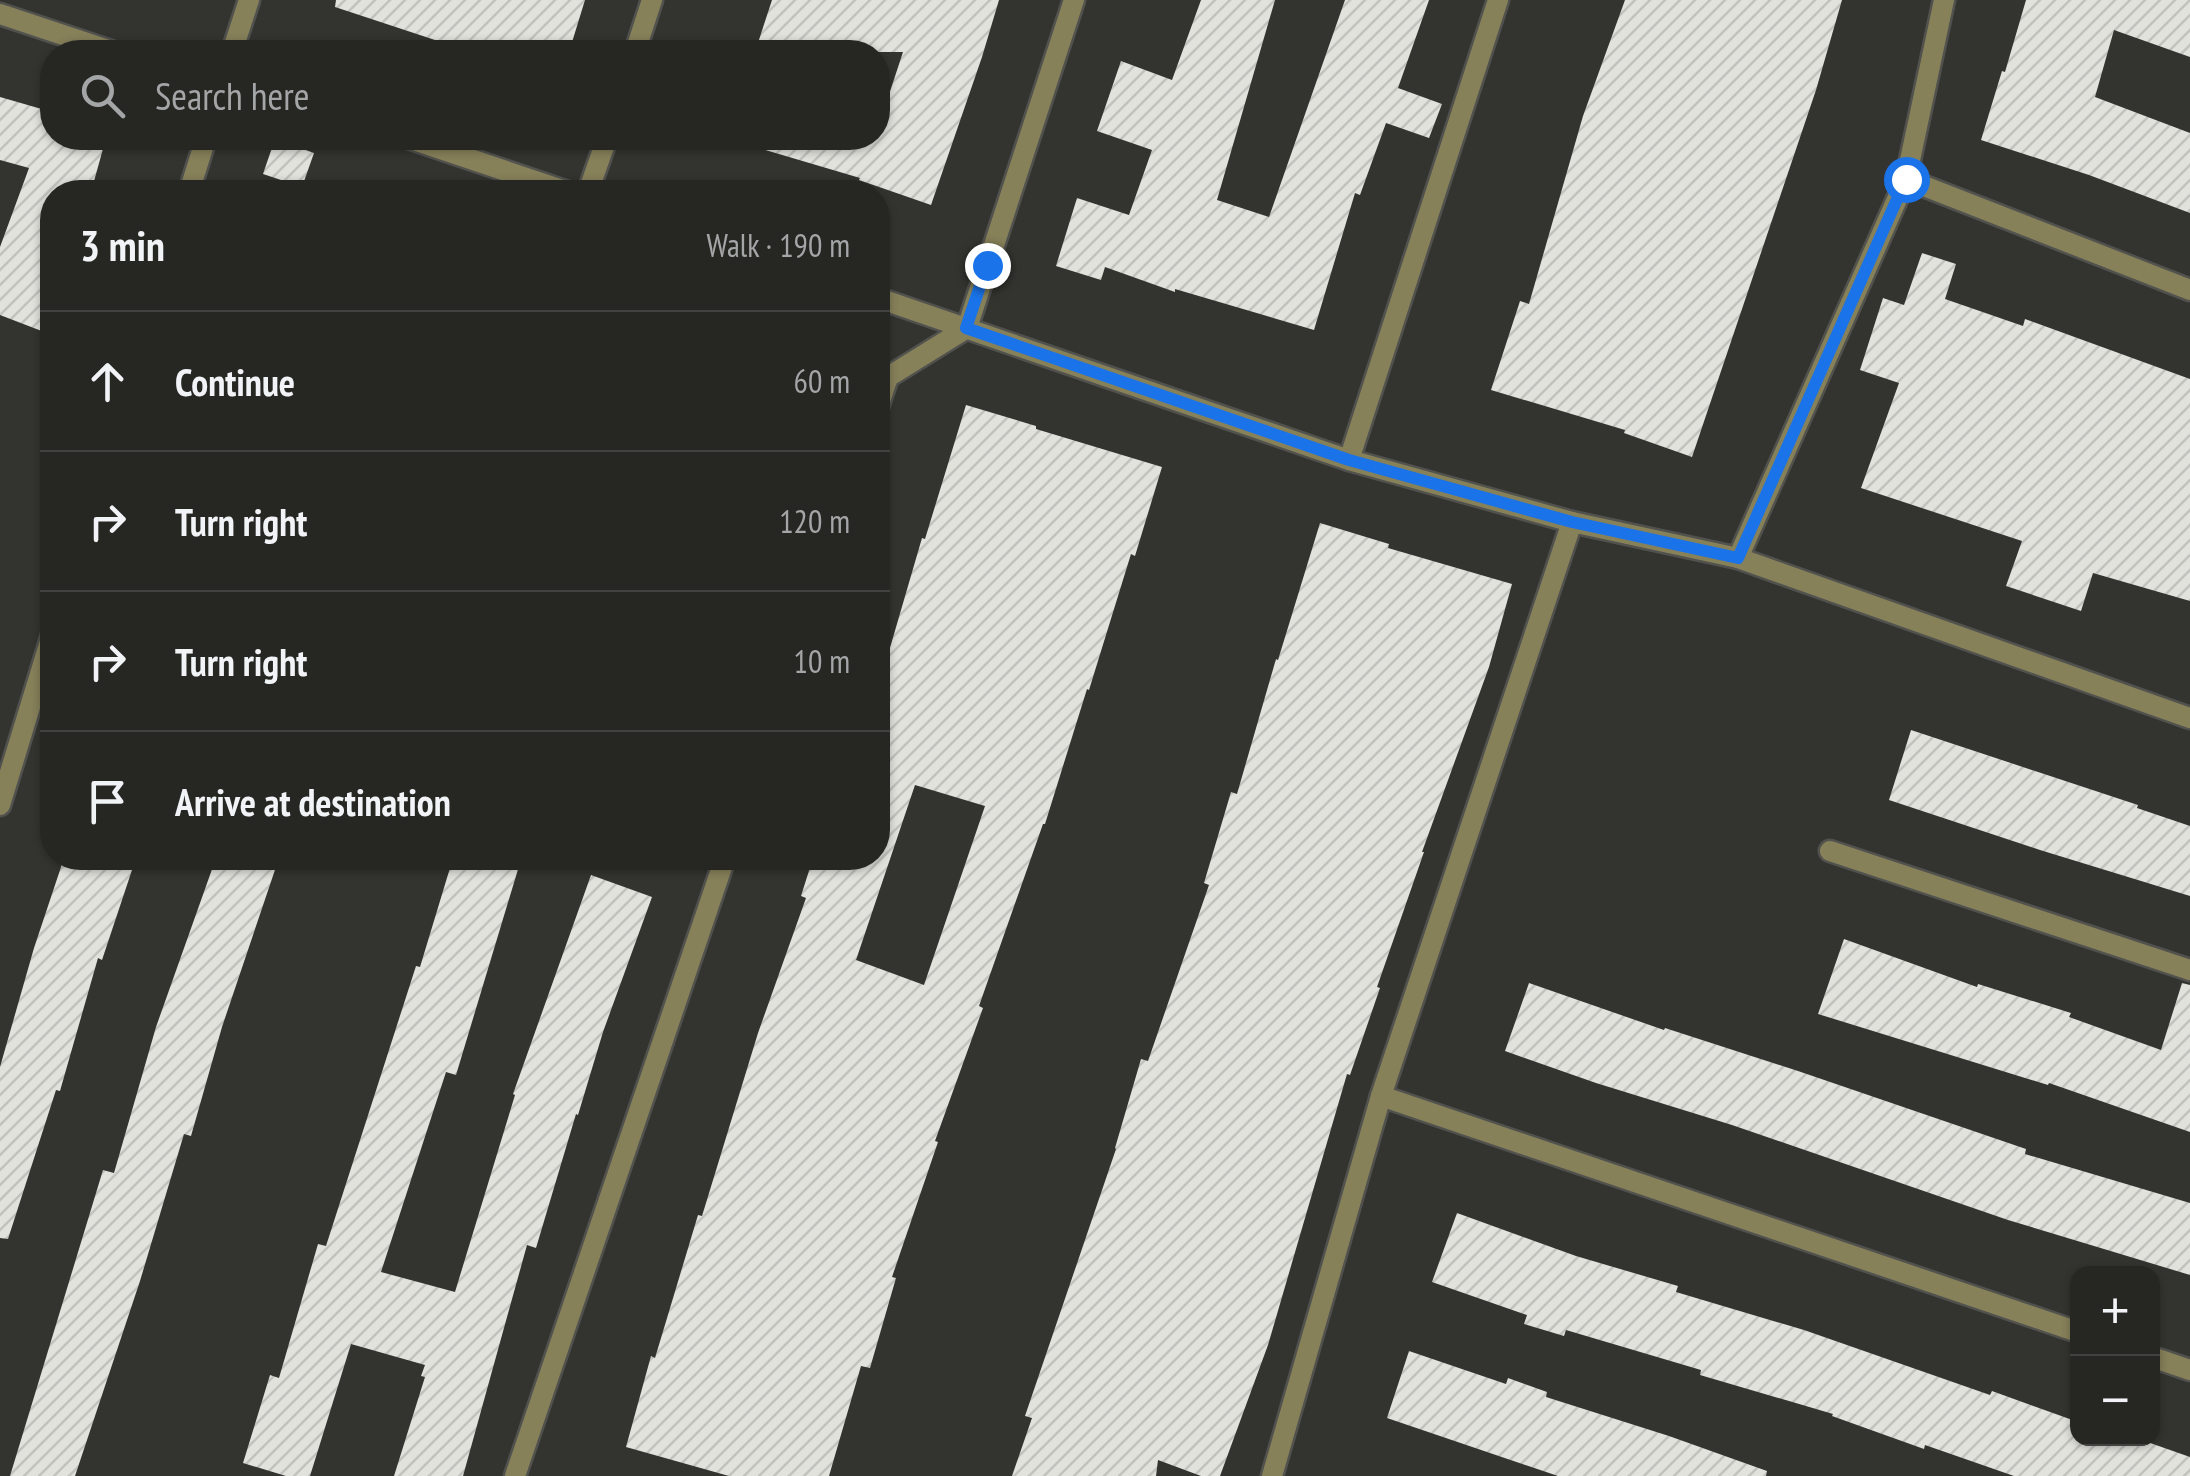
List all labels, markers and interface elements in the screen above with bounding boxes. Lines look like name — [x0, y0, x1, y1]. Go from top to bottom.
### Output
search box — [40, 40, 890, 150]
icon: search — [75, 68, 130, 123]
text: Search here — [155, 71, 309, 120]
route start — [1884, 157, 1930, 203]
text: 3 min — [80, 218, 165, 273]
text: Walk · 190 m — [706, 224, 850, 266]
route end — [965, 243, 1011, 289]
icon: ahead — [80, 354, 135, 409]
text: Continue — [175, 357, 295, 406]
text: 60 m — [794, 360, 850, 402]
icon: right — [80, 494, 135, 549]
text: Turn right — [175, 497, 307, 546]
text: 120 m — [779, 500, 850, 542]
icon: right — [80, 634, 135, 689]
text: Turn right — [175, 637, 307, 686]
text: 10 m — [794, 640, 850, 682]
icon: arrive — [80, 774, 135, 829]
text: Arrive at destination — [175, 777, 451, 826]
map controls — [2070, 1266, 2160, 1446]
button: + — [2070, 1266, 2160, 1356]
button: − — [2070, 1356, 2160, 1446]

